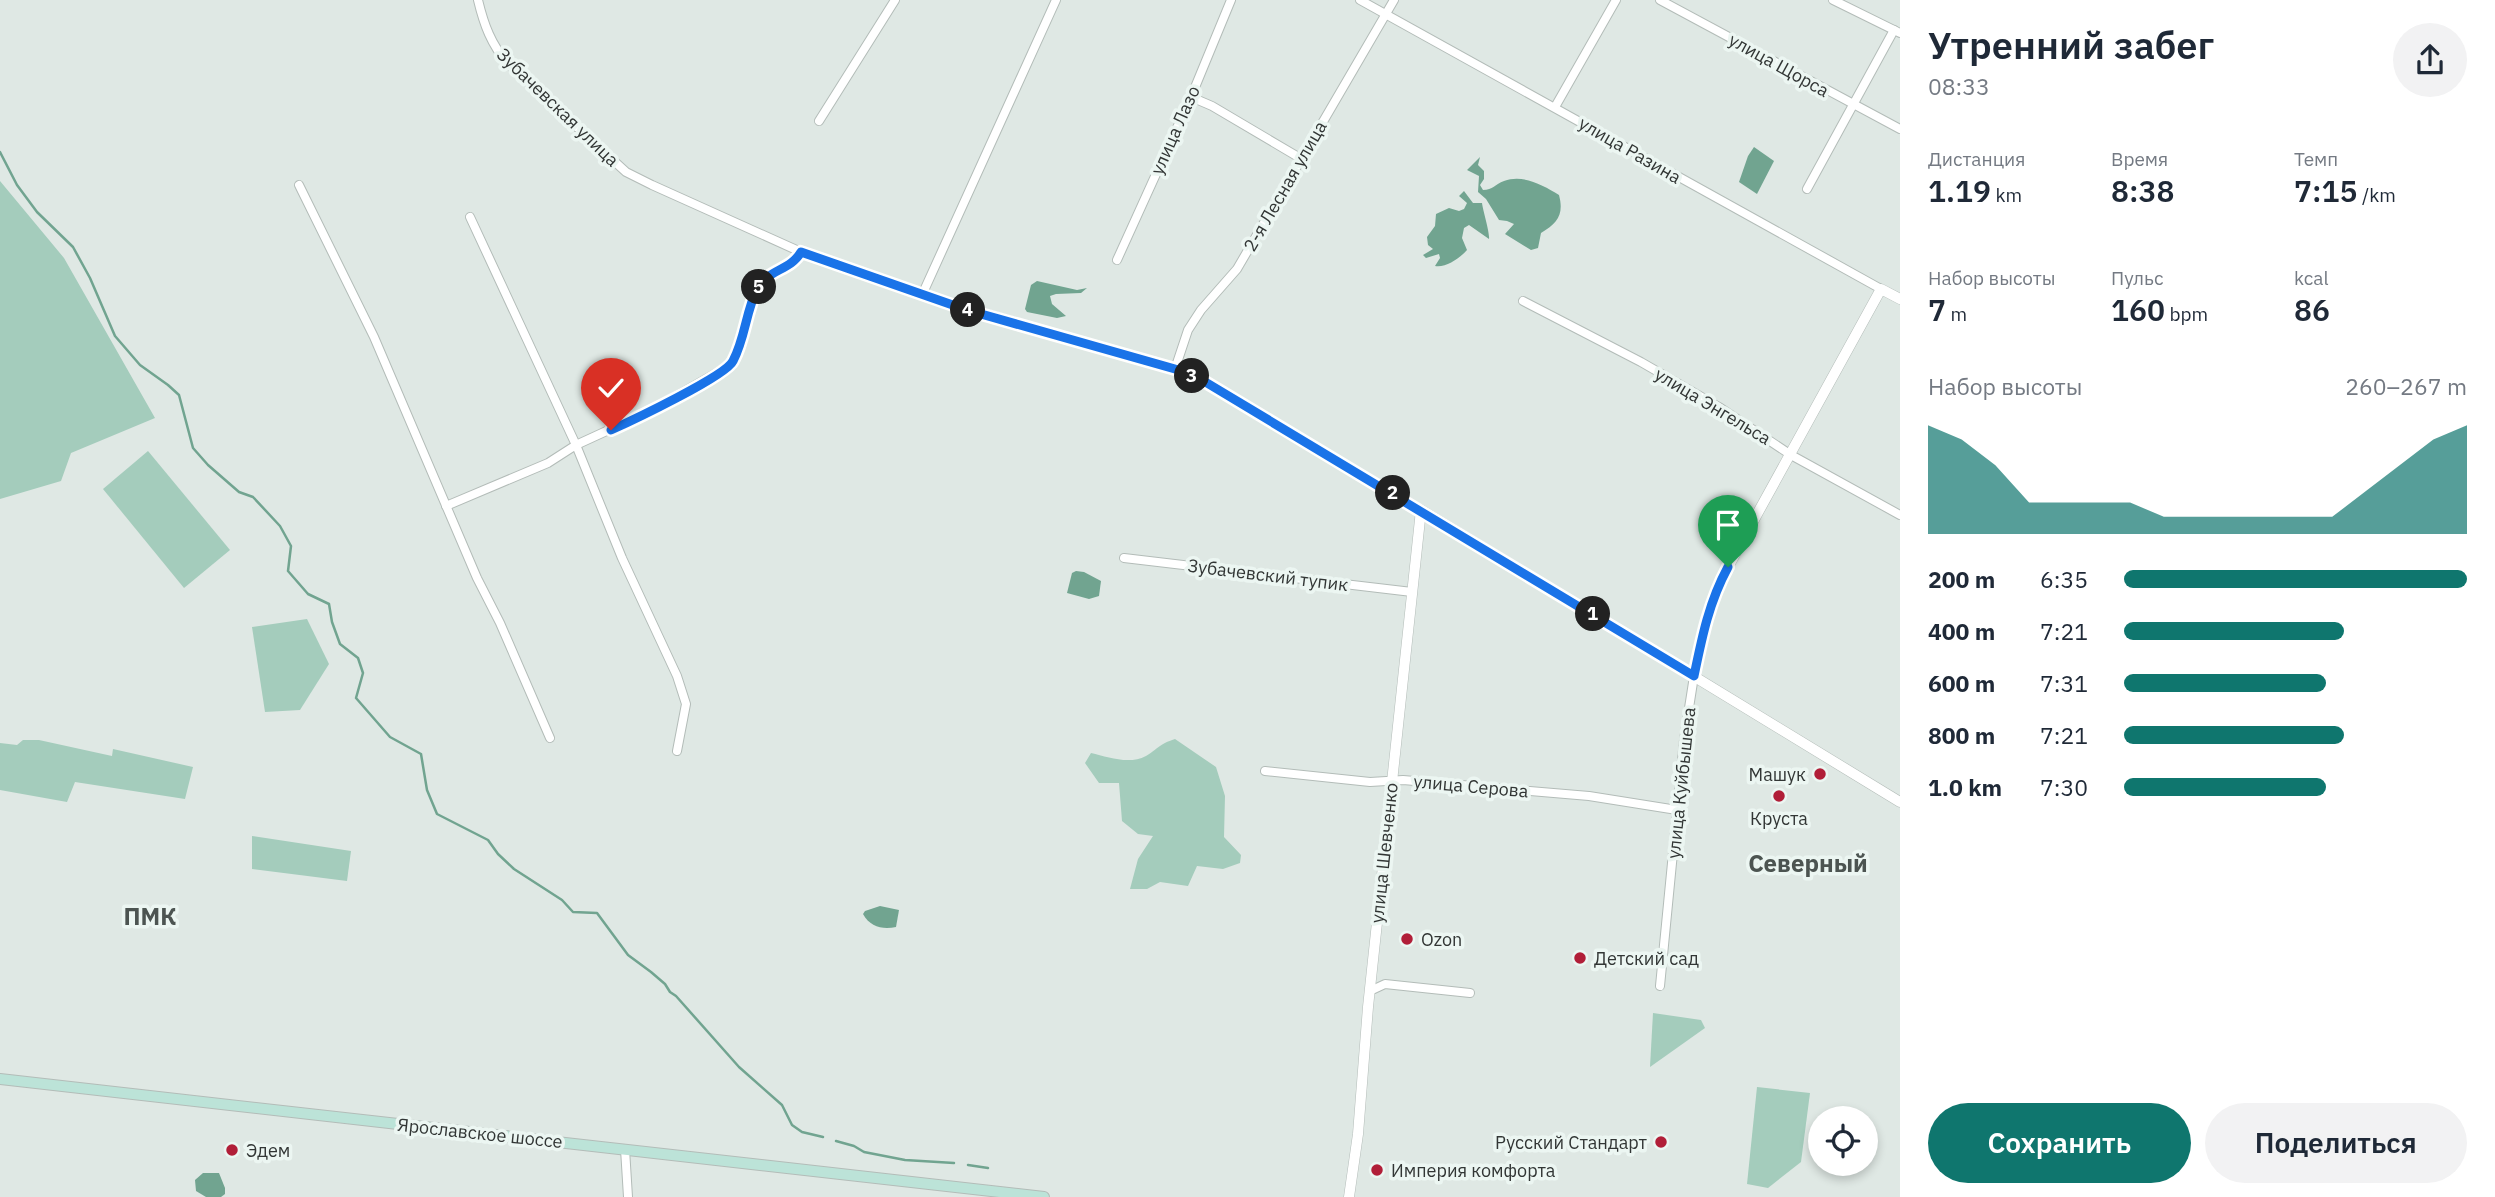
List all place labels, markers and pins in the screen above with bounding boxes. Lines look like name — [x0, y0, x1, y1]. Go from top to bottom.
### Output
pin: 5 — [742, 270, 776, 304]
pin: 4 — [950, 292, 986, 328]
pin — [581, 358, 641, 430]
pin: 3 — [1174, 358, 1210, 394]
pin: 2 — [1376, 476, 1410, 510]
pin — [1698, 495, 1758, 567]
pin: 1 — [1576, 596, 1610, 632]
place label: Машук — [1749, 763, 1806, 786]
marker: Машук — [1812, 766, 1828, 782]
marker: Круста — [1771, 788, 1787, 804]
place label: Круста — [1750, 807, 1808, 830]
place label: Ozon — [1421, 928, 1462, 951]
marker: Ozon — [1399, 931, 1415, 947]
place label: Детский сад — [1594, 947, 1699, 970]
marker: Детский сад — [1572, 950, 1588, 966]
place label: Русский Стандарт — [1495, 1131, 1648, 1154]
marker: Русский Стандарт — [1653, 1134, 1669, 1150]
place label: Эдем — [246, 1139, 290, 1162]
marker: Эдем — [224, 1142, 240, 1158]
place label: Империя комфорта — [1391, 1159, 1556, 1182]
marker: Империя комфорта — [1369, 1162, 1385, 1178]

